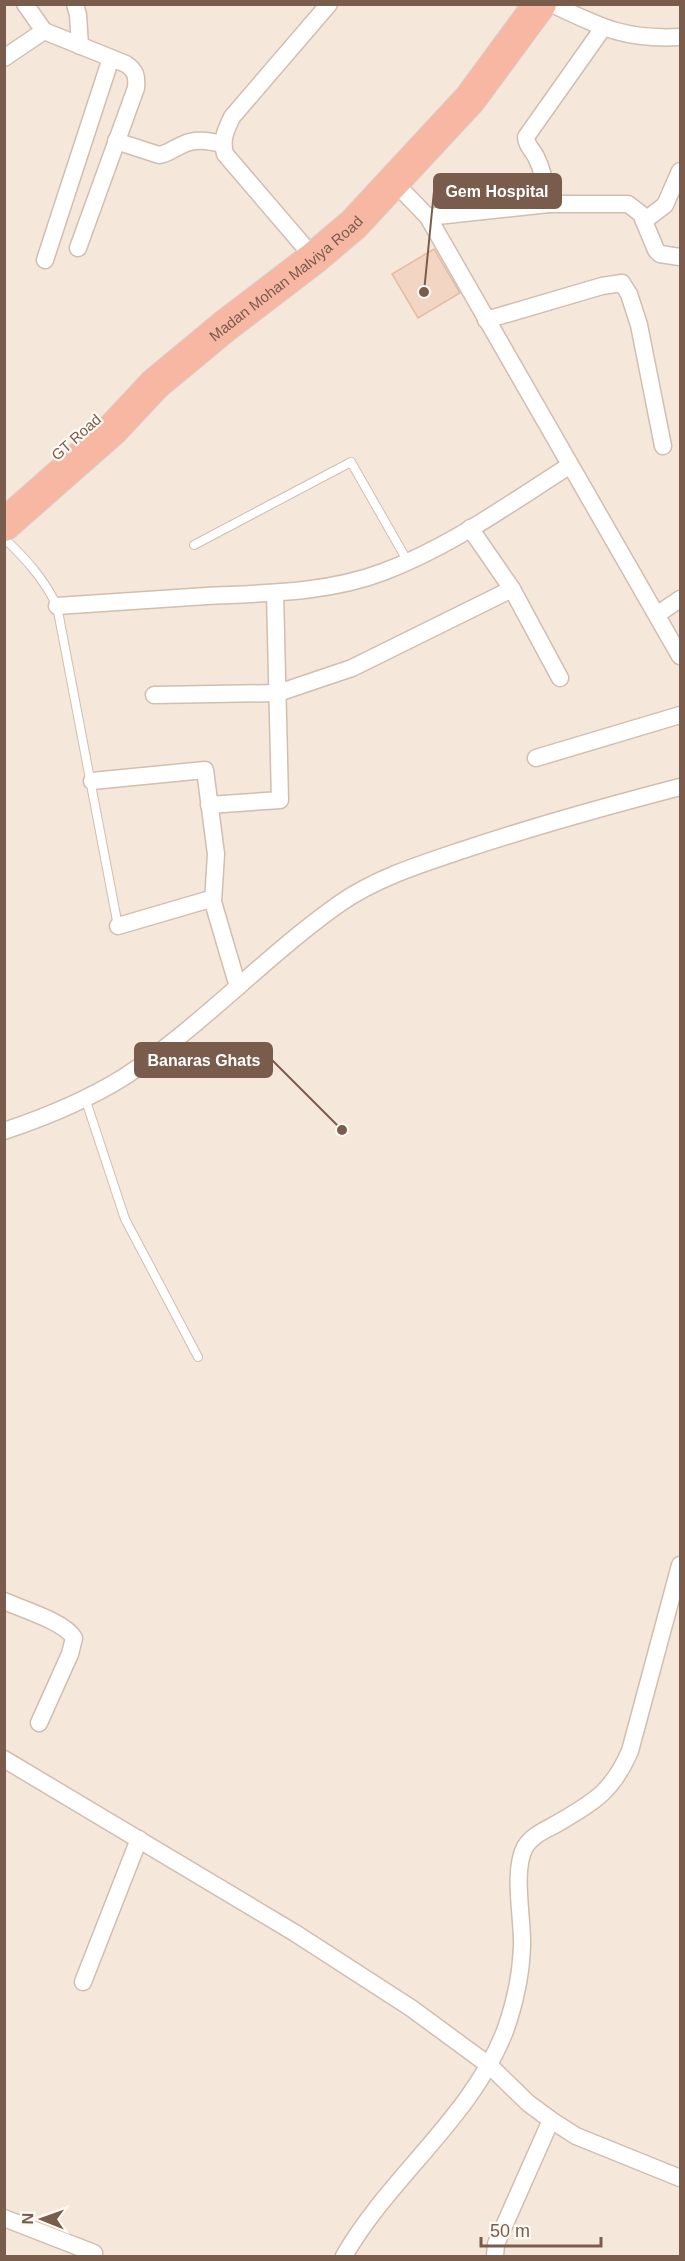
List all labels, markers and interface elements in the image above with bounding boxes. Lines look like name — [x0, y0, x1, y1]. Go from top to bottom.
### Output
callout: Gem Hospital — [434, 174, 561, 208]
text: Gem Hospital — [445, 183, 549, 200]
street label: Madan Mohan Malviya Road — [206, 212, 366, 344]
street label: GT Road — [48, 410, 104, 464]
callout: Banaras Ghats — [135, 1043, 272, 1077]
text: Banaras Ghats — [148, 1052, 261, 1069]
north arrow — [12, 2189, 72, 2249]
scale bar — [481, 2210, 601, 2248]
text: N — [19, 2213, 36, 2225]
text: 50 m — [490, 2221, 530, 2241]

